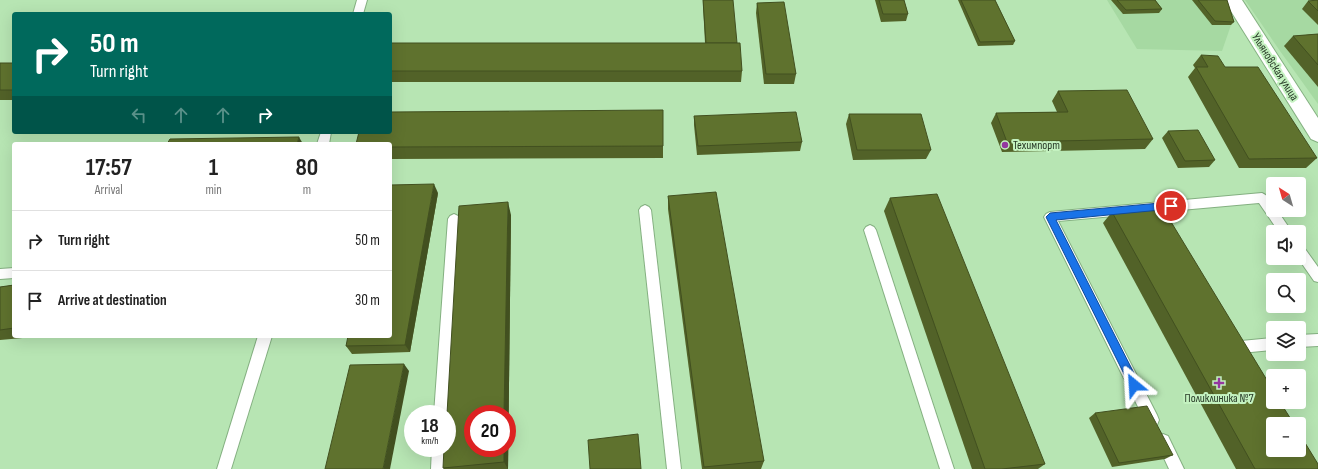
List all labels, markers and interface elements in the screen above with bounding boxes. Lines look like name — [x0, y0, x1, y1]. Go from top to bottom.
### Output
text: 50 m — [90, 27, 139, 60]
icon: right — [24, 28, 76, 80]
street label: Ульяновская улица — [1248, 30, 1302, 104]
text: Turn right — [90, 61, 148, 82]
icon: left — [128, 104, 150, 126]
icon: ahead — [170, 104, 192, 126]
icon: ahead — [212, 104, 234, 126]
icon: right — [254, 104, 276, 126]
place label: Техимпорт — [1013, 138, 1060, 153]
marker: Техимпорт — [1000, 140, 1010, 150]
text: 17:57 — [86, 153, 132, 182]
text: 1 — [209, 153, 218, 182]
text: 80 — [295, 153, 318, 182]
north arrow — [1266, 177, 1306, 217]
map controls — [1266, 177, 1306, 457]
text: Arrival — [95, 182, 123, 198]
text: min — [205, 182, 222, 198]
text: m — [303, 182, 311, 198]
pin — [1154, 189, 1188, 223]
icon: arrive — [1160, 195, 1182, 217]
button: sound — [1266, 225, 1306, 265]
icon: right — [24, 230, 46, 252]
text: Turn right — [58, 231, 110, 250]
text: 50 m — [355, 231, 380, 250]
button: search — [1266, 273, 1306, 313]
icon: arrive — [24, 290, 46, 312]
text: Arrive at destination — [58, 291, 167, 310]
text: 30 m — [355, 291, 380, 310]
button: layers — [1266, 321, 1306, 361]
position arrow — [1113, 364, 1155, 406]
button: + — [1266, 369, 1306, 409]
marker: Поликлиника №7 — [1213, 377, 1225, 389]
place label: Поликлиника №7 — [1185, 391, 1254, 406]
speed limit sign: 20 — [464, 405, 516, 457]
text: 18 — [421, 414, 439, 438]
button: − — [1266, 417, 1306, 457]
text: km/h — [421, 435, 439, 447]

